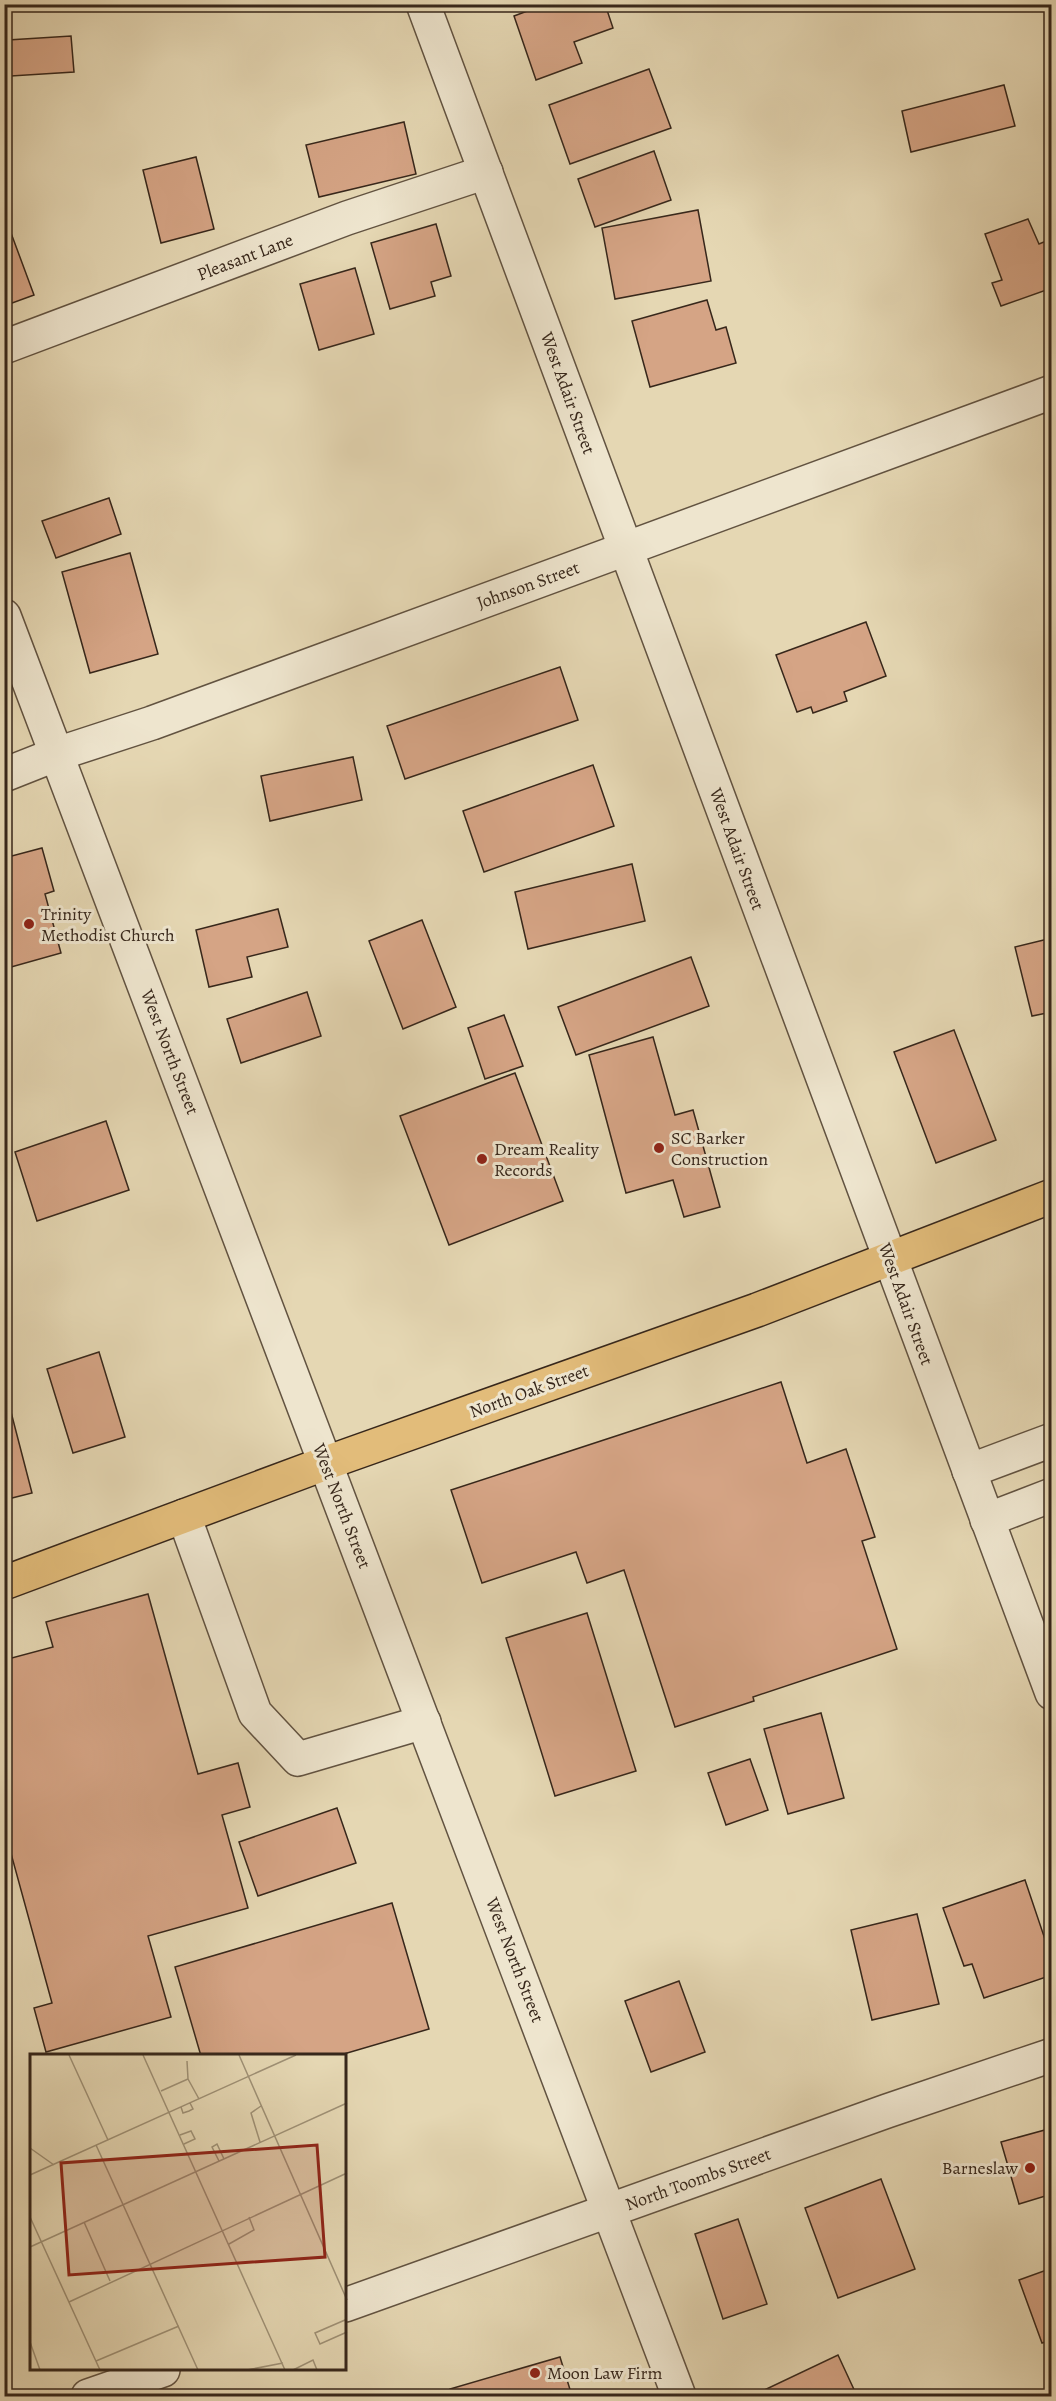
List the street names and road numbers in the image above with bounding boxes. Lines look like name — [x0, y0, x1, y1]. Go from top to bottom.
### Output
street label: Pleasant Lane — [193, 228, 297, 286]
street label: West Adair Street — [534, 328, 601, 457]
street label: Johnson Street — [473, 555, 583, 615]
street label: West Adair Street — [703, 784, 770, 913]
street label: West North Street — [135, 985, 205, 1118]
street label: West Adair Street — [872, 1239, 939, 1368]
street label: North Oak Street — [466, 1358, 592, 1424]
street label: West North Street — [307, 1439, 377, 1572]
street label: West North Street — [480, 1893, 550, 2026]
street label: North Toombs Street — [622, 2141, 774, 2217]

